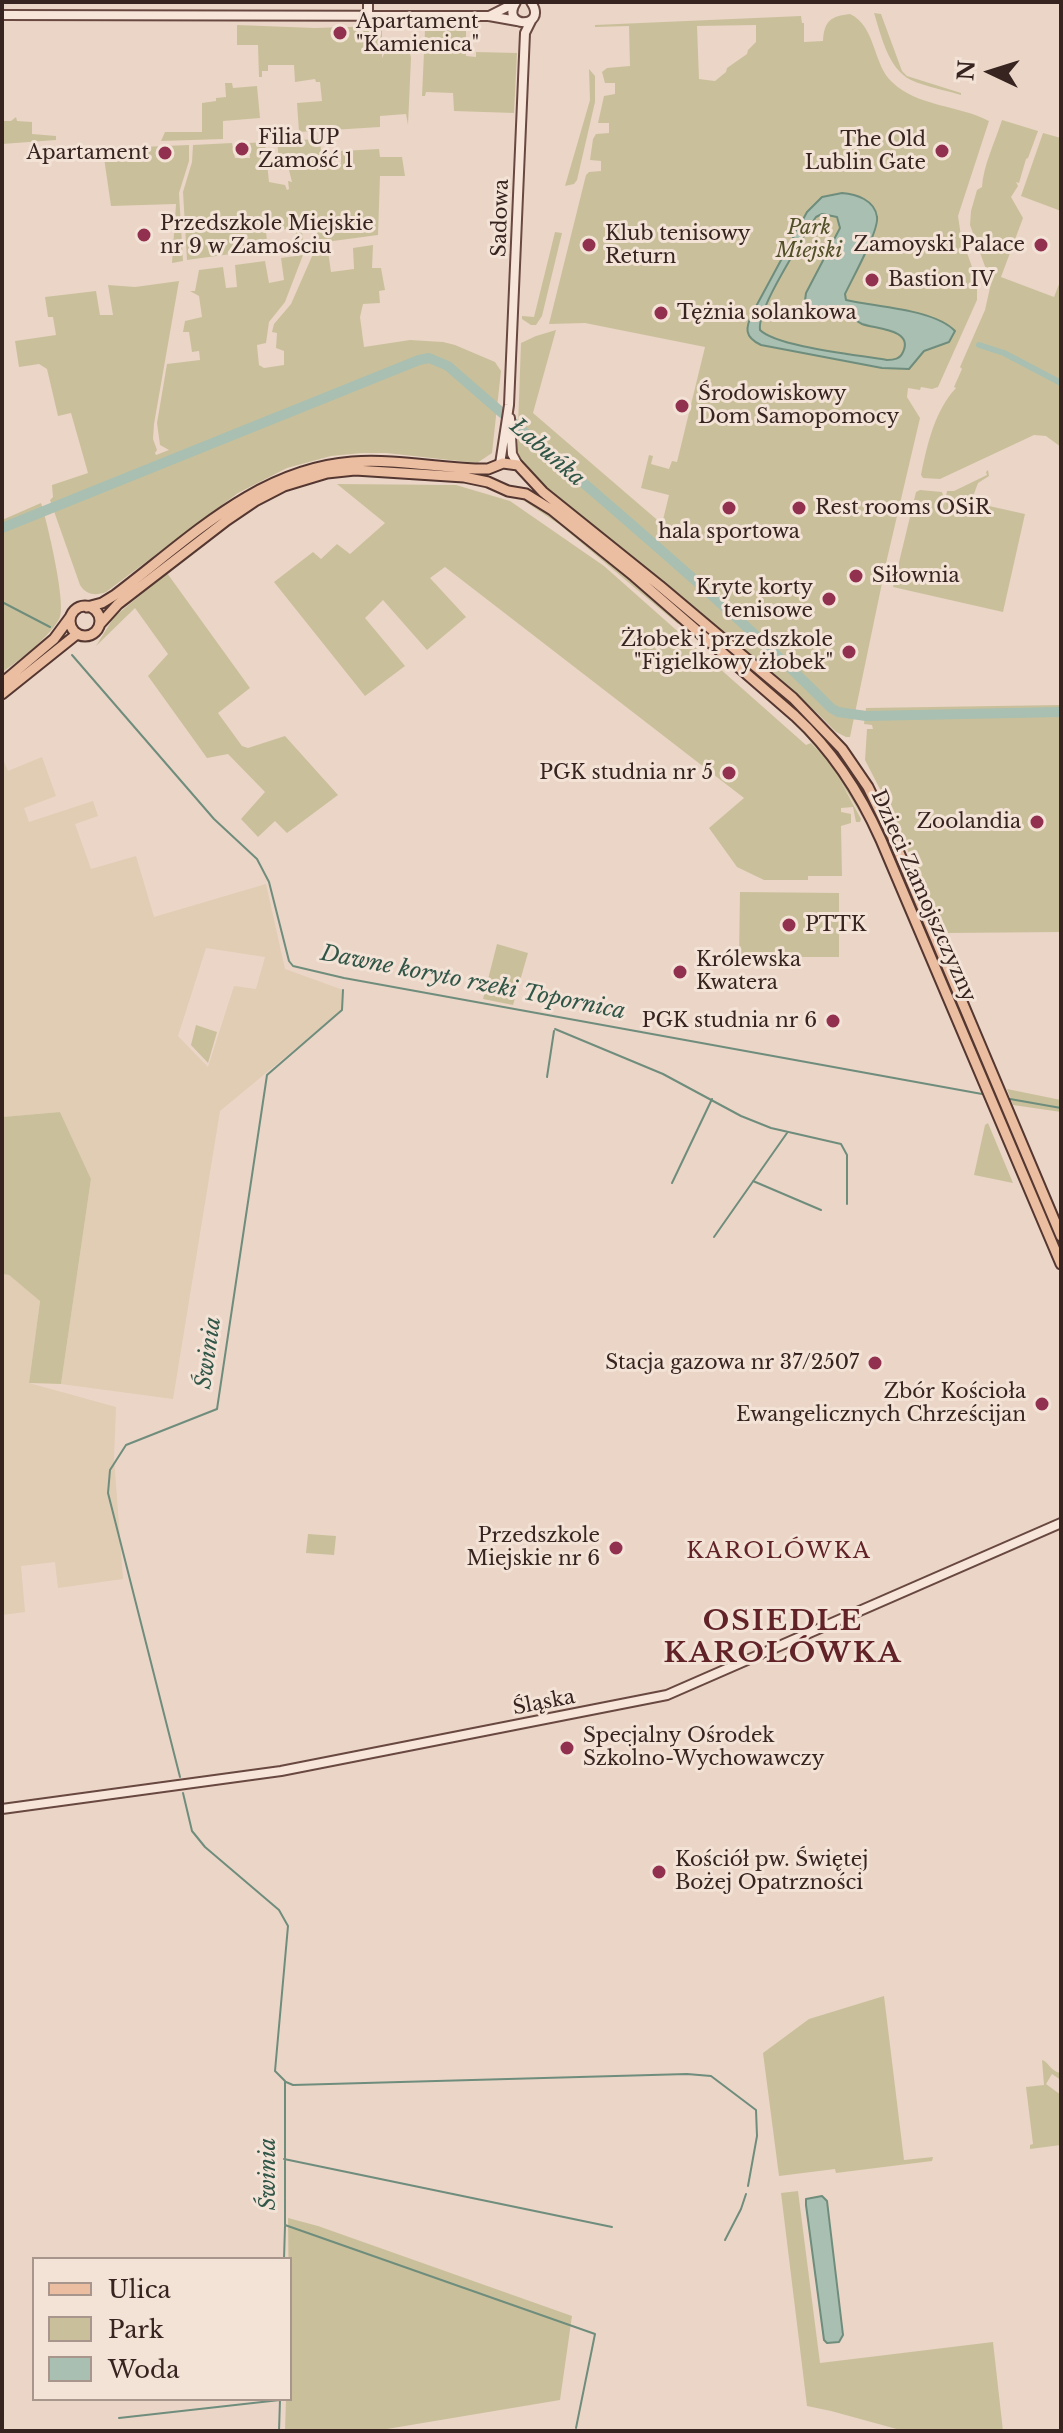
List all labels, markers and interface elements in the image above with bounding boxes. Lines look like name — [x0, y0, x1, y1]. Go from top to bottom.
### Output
place label: Apartament "Kamienica" — [356, 10, 479, 57]
marker: Apartament "Kamienica" — [331, 24, 349, 42]
north arrow — [951, 32, 1031, 112]
text: N — [952, 59, 981, 82]
place label: Filia UP Zamość 1 — [258, 126, 353, 173]
place label: The Old Lublin Gate — [805, 128, 926, 175]
marker: Filia UP Zamość 1 — [233, 140, 251, 158]
place label: Apartament — [26, 141, 149, 165]
marker: The Old Lublin Gate — [933, 142, 951, 160]
marker: Apartament — [156, 144, 174, 162]
street label: Sadowa — [488, 179, 514, 257]
place label: Przedszkole Miejskie nr 9 w Zamościu — [160, 212, 374, 259]
park label: Park Miejski — [776, 216, 842, 263]
place label: Klub tenisowy Return — [605, 222, 750, 269]
marker: Przedszkole Miejskie nr 9 w Zamościu — [135, 226, 153, 244]
place label: Zamoyski Palace — [854, 233, 1025, 257]
marker: Klub tenisowy Return — [580, 236, 598, 254]
marker: Zamoyski Palace — [1032, 236, 1050, 254]
place label: Bastion IV — [888, 268, 994, 292]
marker: Bastion IV — [863, 271, 881, 289]
place label: Tężnia solankowa — [677, 301, 857, 325]
marker: Tężnia solankowa — [652, 304, 670, 322]
place label: Środowiskowy Dom Samopomocy — [698, 382, 899, 429]
marker: Środowiskowy Dom Samopomocy — [673, 397, 691, 415]
water label: Łabuńka — [504, 413, 590, 493]
place label: Rest rooms OSiR — [815, 496, 991, 520]
marker: hala sportowa — [720, 499, 738, 517]
marker: Rest rooms OSiR — [790, 499, 808, 517]
place label: hala sportowa — [658, 520, 800, 544]
place label: Siłownia — [872, 564, 960, 588]
marker: Siłownia — [847, 567, 865, 585]
place label: Kryte korty tenisowe — [696, 576, 813, 623]
marker: Kryte korty tenisowe — [820, 590, 838, 608]
place label: Żłobek i przedszkole "Figielkowy żłobek" — [621, 628, 833, 675]
marker: Żłobek i przedszkole "Figielkowy żłobek" — [840, 643, 858, 661]
place label: PGK studnia nr 5 — [539, 761, 713, 785]
marker: PGK studnia nr 5 — [720, 764, 738, 782]
street label: Dzieci Zamojszczyzny — [865, 786, 981, 1006]
place label: Zoolandia — [917, 810, 1021, 834]
marker: Zoolandia — [1028, 813, 1046, 831]
place label: PTTK — [805, 913, 866, 937]
marker: PTTK — [780, 916, 798, 934]
water label: Dawne koryto rzeki Topornica — [319, 941, 627, 1025]
place label: Królewska Kwatera — [696, 948, 801, 995]
marker: Królewska Kwatera — [671, 963, 689, 981]
place label: PGK studnia nr 6 — [642, 1009, 817, 1033]
marker: PGK studnia nr 6 — [824, 1012, 842, 1030]
water label: Świnia — [191, 1315, 227, 1391]
place label: Stacja gazowa nr 37/2507 — [605, 1351, 859, 1375]
marker: Stacja gazowa nr 37/2507 — [866, 1354, 884, 1372]
place label: Zbór Kościoła Ewangelicznych Chrześcijan — [736, 1380, 1026, 1427]
marker: Zbór Kościoła Ewangelicznych Chrześcijan — [1033, 1395, 1051, 1413]
place label: Przedszkole Miejskie nr 6 — [467, 1524, 600, 1571]
marker: Przedszkole Miejskie nr 6 — [607, 1539, 625, 1557]
district label: KAROLÓWKA — [686, 1539, 872, 1565]
district label: OSIEDLE KAROLÓWKA — [664, 1605, 902, 1671]
street label: Śląska — [511, 1685, 577, 1721]
place label: Specjalny Ośrodek Szkolno-Wychowawczy — [583, 1724, 825, 1771]
marker: Specjalny Ośrodek Szkolno-Wychowawczy — [558, 1739, 576, 1757]
place label: Kościół pw. Świętej Bożej Opatrzności — [675, 1848, 868, 1895]
marker: Kościół pw. Świętej Bożej Opatrzności — [650, 1863, 668, 1881]
water label: Świnia — [256, 2138, 282, 2210]
legend — [32, 2257, 292, 2401]
text: Ulica — [108, 2275, 171, 2304]
text: Park — [108, 2315, 164, 2344]
text: Woda — [108, 2355, 180, 2384]

